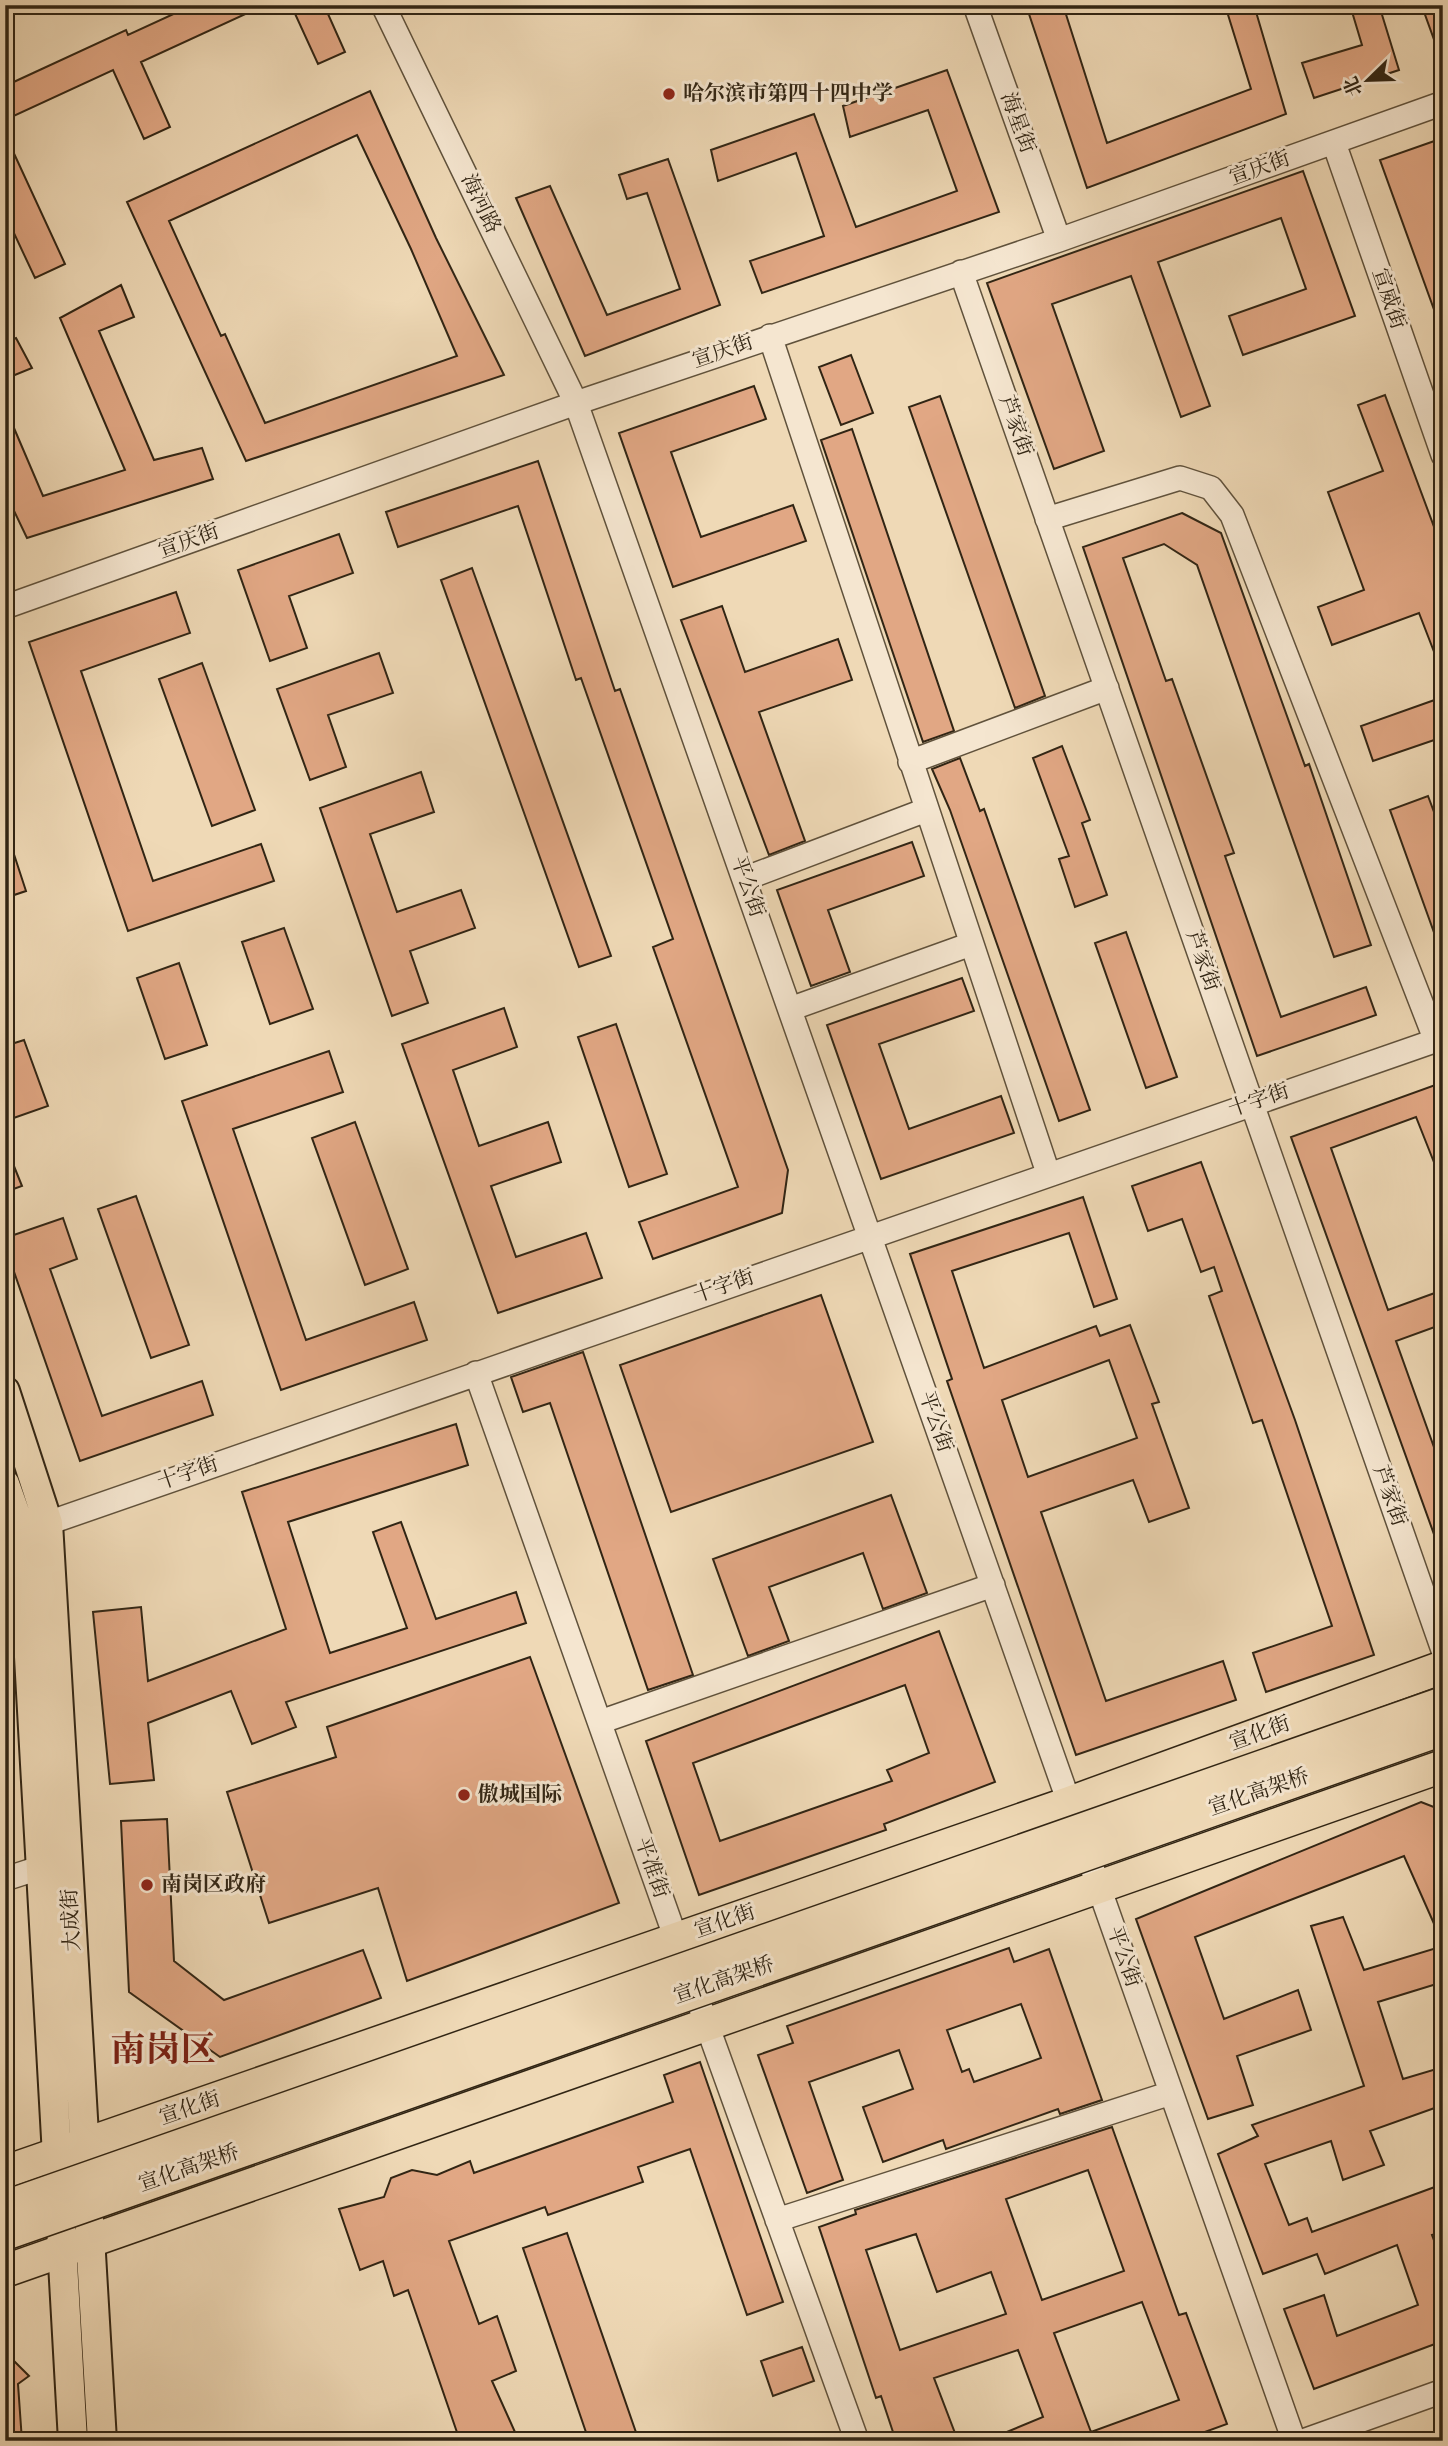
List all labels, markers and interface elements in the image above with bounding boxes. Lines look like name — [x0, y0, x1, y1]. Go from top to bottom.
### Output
north arrow — [1332, 46, 1402, 116]
text: 北 — [1339, 72, 1369, 99]
place label: 哈尔滨市第四十四中学 — [683, 81, 893, 108]
marker: 哈尔滨市第四十四中学 — [661, 86, 677, 102]
street label: 海星街 — [994, 89, 1040, 157]
street label: 宣庆街 — [1226, 146, 1294, 192]
street label: 海河路 — [454, 170, 506, 238]
street label: 宣威街 — [1365, 265, 1411, 333]
street label: 宣庆街 — [689, 329, 757, 375]
street label: 芦家街 — [992, 392, 1038, 460]
street label: 宣庆街 — [155, 519, 223, 565]
street label: 平公街 — [724, 853, 770, 921]
street label: 芦家街 — [1179, 927, 1225, 995]
street label: 十字街 — [1225, 1078, 1293, 1124]
street label: 十字街 — [690, 1264, 758, 1310]
street label: 平公街 — [912, 1388, 958, 1456]
street label: 十字街 — [154, 1451, 222, 1497]
street label: 芦家街 — [1366, 1462, 1412, 1530]
street label: 宣化街 — [1226, 1711, 1294, 1757]
street label: 宣化高架桥 — [1205, 1763, 1313, 1823]
place label: 傲城国际 — [478, 1782, 562, 1809]
marker: 傲城国际 — [456, 1787, 472, 1803]
street label: 平准街 — [628, 1834, 674, 1902]
place label: 南岗区政府 — [161, 1872, 266, 1899]
marker: 南岗区政府 — [139, 1877, 155, 1893]
street label: 大成街 — [57, 1888, 87, 1952]
street label: 宣化街 — [691, 1899, 759, 1945]
street label: 平公街 — [1100, 1923, 1146, 1991]
street label: 宣化高架桥 — [670, 1951, 778, 2011]
district label: 南岗区 — [110, 2029, 216, 2074]
street label: 宣化街 — [156, 2086, 224, 2132]
street label: 宣化高架桥 — [135, 2139, 243, 2199]

